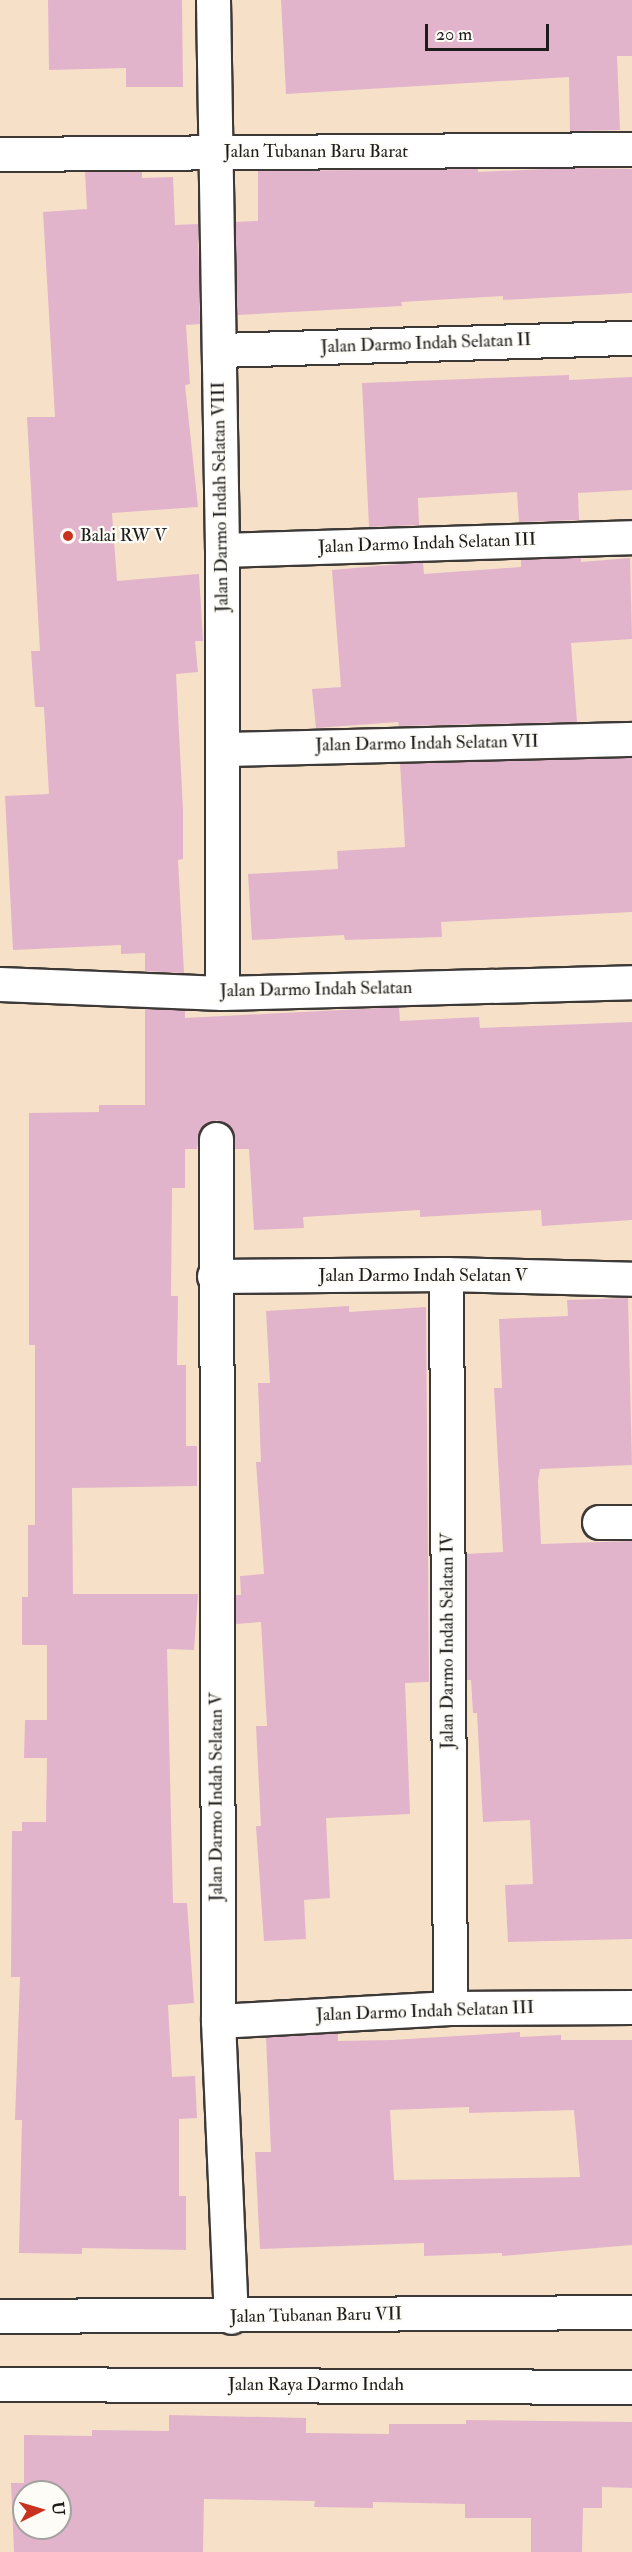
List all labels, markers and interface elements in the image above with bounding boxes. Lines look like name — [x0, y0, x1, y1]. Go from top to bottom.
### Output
scale bar — [428, 12, 552, 50]
text: 20 m — [436, 23, 472, 46]
street label: Jalan Tubanan Baru Barat — [224, 141, 408, 163]
street label: Jalan Darmo Indah Selatan II — [320, 330, 532, 358]
street label: Jalan Darmo Indah Selatan VIII — [208, 381, 234, 613]
place label: Balai RW V — [80, 525, 167, 547]
marker: Balai RW V — [61, 529, 75, 543]
street label: Jalan Darmo Indah Selatan III — [318, 529, 536, 559]
street label: Jalan Darmo Indah Selatan VII — [315, 731, 539, 757]
street label: Jalan Darmo Indah Selatan — [220, 978, 412, 1002]
street label: Jalan Darmo Indah Selatan V — [318, 1265, 528, 1287]
street label: Jalan Darmo Indah Selatan IV — [437, 1533, 459, 1749]
street label: Jalan Darmo Indah Selatan V — [206, 1692, 228, 1902]
street label: Jalan Darmo Indah Selatan III — [316, 1997, 534, 2027]
street label: Jalan Tubanan Baru VII — [230, 2304, 402, 2328]
street label: Jalan Raya Darmo Indah — [228, 2374, 404, 2396]
north arrow — [12, 2480, 72, 2540]
text: U — [47, 2501, 68, 2516]

